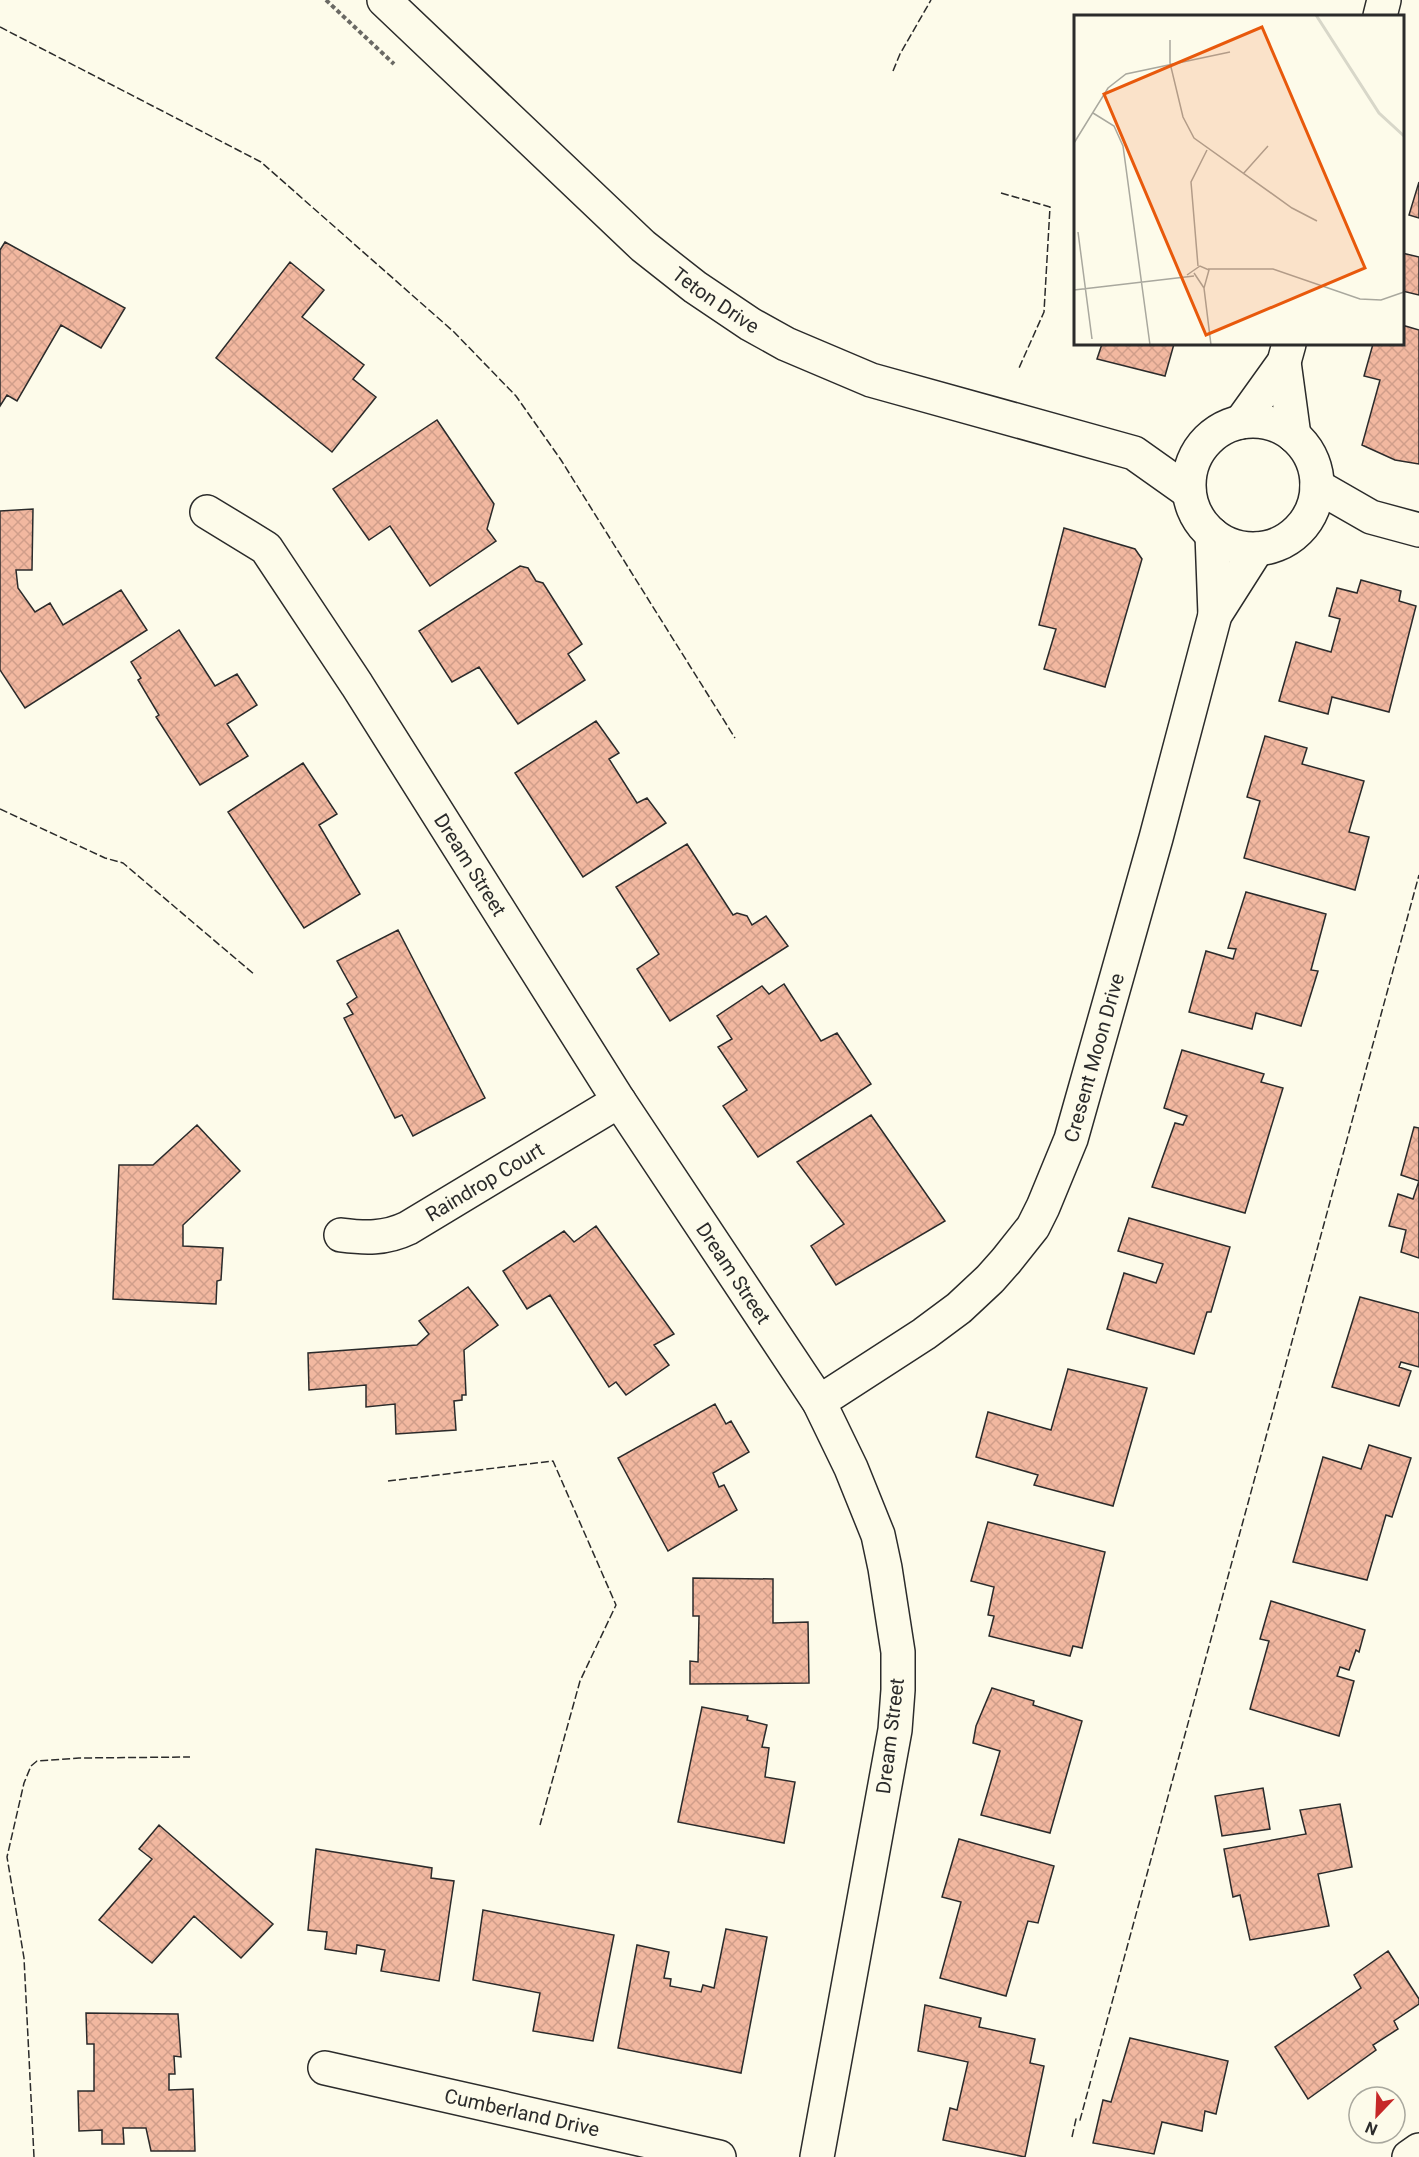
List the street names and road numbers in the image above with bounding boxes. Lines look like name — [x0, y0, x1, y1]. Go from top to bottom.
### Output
street label: Teton Drive — [667, 262, 763, 339]
street label: Dream Street — [429, 809, 511, 920]
street label: Cresent Moon Drive — [1059, 970, 1129, 1145]
street label: Raindrop Court — [421, 1137, 548, 1227]
street label: Dream Street — [691, 1218, 776, 1328]
street label: Dream Street — [871, 1677, 909, 1795]
street label: Cumberland Drive — [442, 2083, 602, 2142]

